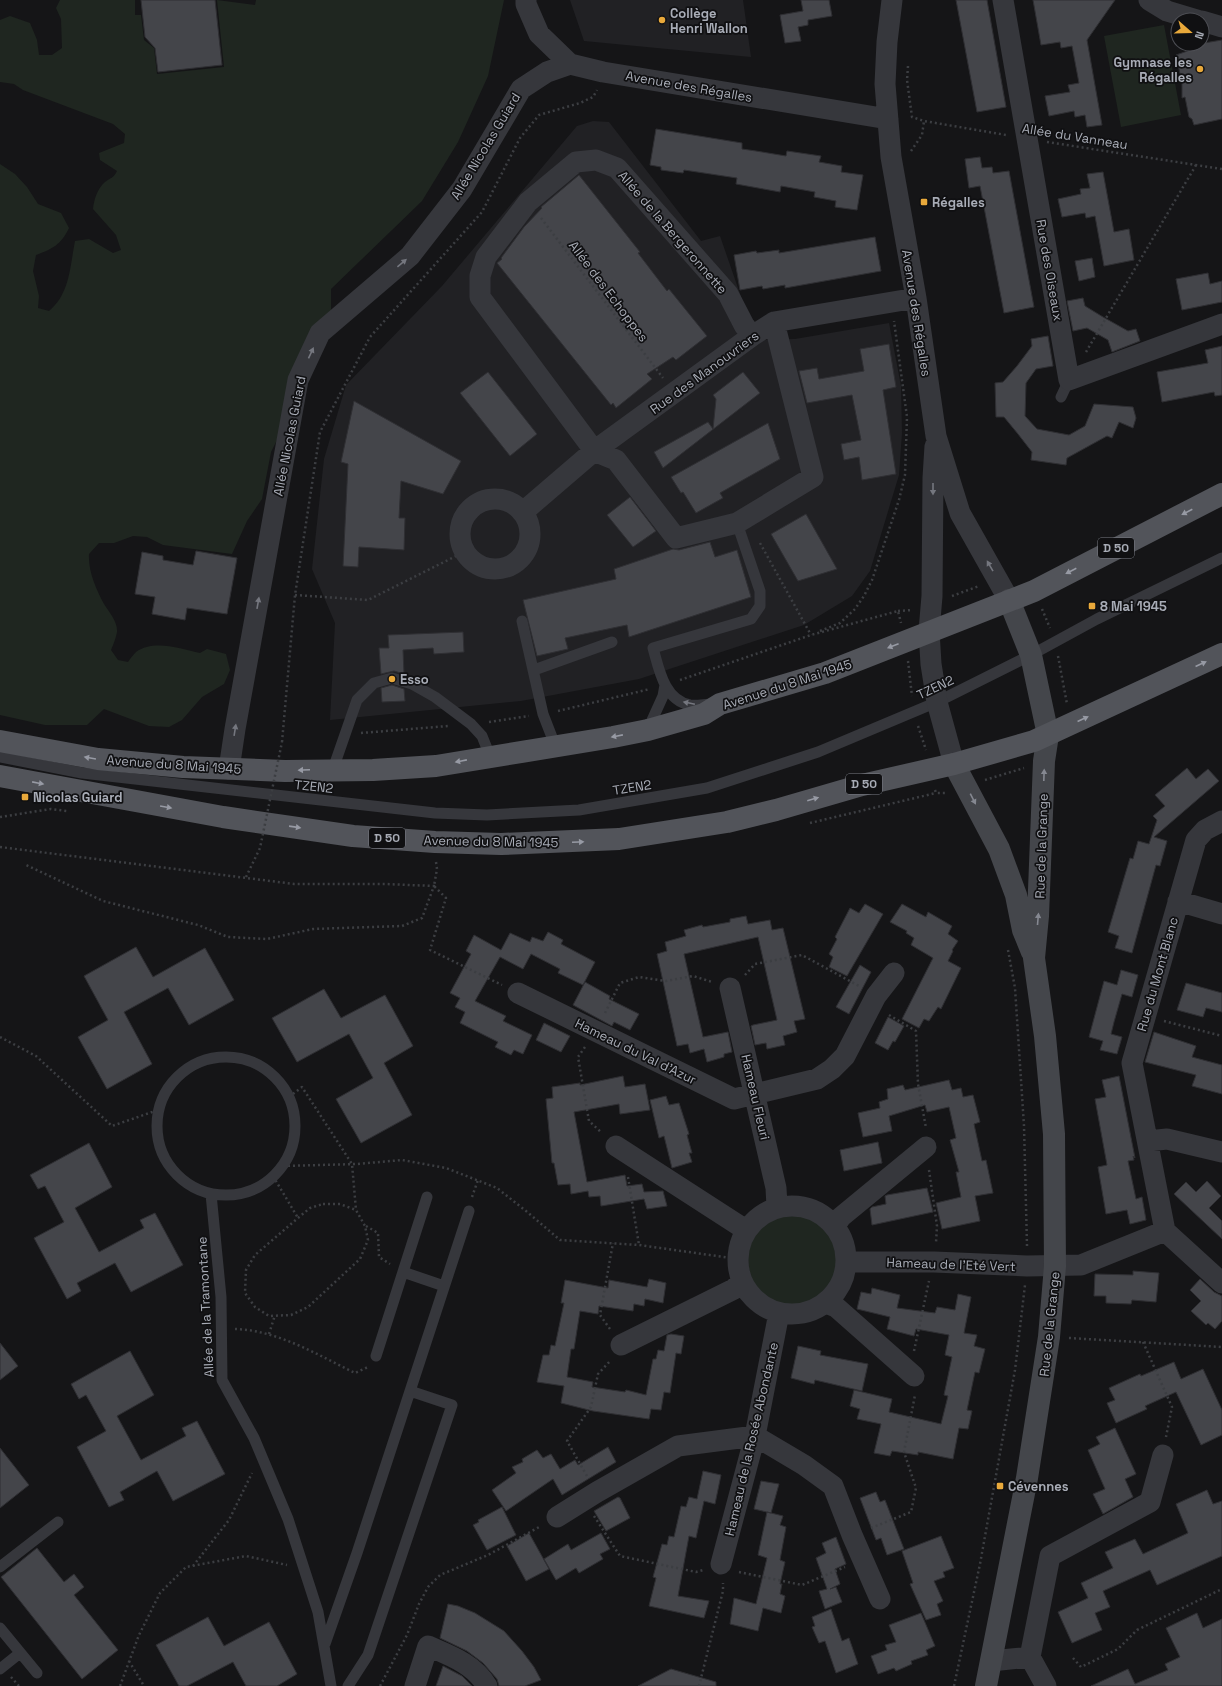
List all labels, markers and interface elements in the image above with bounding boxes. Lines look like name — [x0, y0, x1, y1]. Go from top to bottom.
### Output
place label: Collège Henri Wallon — [670, 5, 748, 37]
north arrow — [1170, 12, 1210, 52]
marker: Collège Henri Wallon — [657, 15, 667, 25]
text: N — [1192, 30, 1207, 41]
place label: Gymnase les Régalles — [1113, 54, 1192, 86]
marker: Gymnase les Régalles — [1195, 64, 1205, 74]
street label: Avenue des Régalles — [624, 67, 754, 106]
street label: Allée Nicolas Guiard — [447, 90, 524, 203]
street label: Allée du Vanneau — [1021, 120, 1129, 153]
street label: Allée de la Bergeronnette — [614, 167, 731, 297]
place label: Régalles — [932, 194, 985, 211]
marker: Régalles — [919, 197, 929, 207]
street label: Rue des Oiseaux — [1032, 218, 1067, 322]
street label: Allée des Echoppes — [565, 237, 652, 345]
street label: Avenue des Régalles — [898, 248, 935, 378]
one-way arrow — [397, 258, 407, 267]
street label: Rue des Manouvriers — [646, 327, 762, 418]
one-way arrow — [308, 347, 314, 358]
street label: Allée Nicolas Guiard — [270, 375, 309, 498]
one-way arrow — [929, 483, 936, 495]
one-way arrow — [1181, 509, 1193, 515]
road number: D 50 — [1098, 538, 1134, 558]
one-way arrow — [986, 560, 993, 572]
one-way arrow — [1066, 568, 1077, 574]
one-way arrow — [255, 596, 261, 609]
place label: 8 Mai 1945 — [1100, 598, 1167, 615]
marker: 8 Mai 1945 — [1087, 601, 1097, 611]
one-way arrow — [887, 644, 899, 650]
street label: Avenue du 8 Mai 1945 — [720, 655, 854, 713]
one-way arrow — [1195, 661, 1207, 667]
place label: Esso — [400, 671, 429, 688]
street label: TZEN2 — [914, 671, 957, 703]
marker: Esso — [387, 674, 397, 684]
one-way arrow — [683, 700, 695, 706]
one-way arrow — [1078, 716, 1089, 722]
one-way arrow — [232, 724, 238, 737]
one-way arrow — [611, 733, 623, 739]
street label: Avenue du 8 Mai 1945 — [106, 751, 242, 778]
one-way arrow — [84, 755, 96, 761]
one-way arrow — [455, 758, 467, 764]
one-way arrow — [297, 767, 310, 773]
one-way arrow — [1040, 769, 1047, 781]
road number: D 50 — [846, 774, 882, 794]
street label: TZEN2 — [294, 776, 334, 797]
street label: TZEN2 — [612, 776, 653, 799]
one-way arrow — [32, 780, 45, 786]
place label: Nicolas Guiard — [33, 789, 123, 806]
marker: Nicolas Guiard — [20, 792, 30, 802]
one-way arrow — [970, 793, 976, 804]
street label: Rue de la Grange — [1031, 793, 1052, 899]
one-way arrow — [807, 796, 819, 802]
one-way arrow — [160, 804, 172, 810]
one-way arrow — [289, 824, 301, 830]
road number: D 50 — [369, 828, 405, 848]
street label: Avenue du 8 Mai 1945 — [423, 832, 559, 851]
one-way arrow — [572, 838, 584, 845]
one-way arrow — [1035, 913, 1041, 925]
street label: Rue du Mont Blanc — [1133, 915, 1182, 1033]
street label: Hameau du Val d'Azur — [572, 1015, 699, 1088]
street label: Hameau Fleuri — [737, 1053, 774, 1142]
street label: Allée de la Tramontane — [193, 1236, 218, 1378]
street label: Hameau de l'Eté Vert — [886, 1254, 1016, 1275]
street label: Rue de la Grange — [1036, 1271, 1063, 1377]
street label: Hameau de la Rosée Abondante — [721, 1341, 782, 1538]
place label: Cévennes — [1008, 1478, 1069, 1495]
marker: Cévennes — [995, 1481, 1005, 1491]

